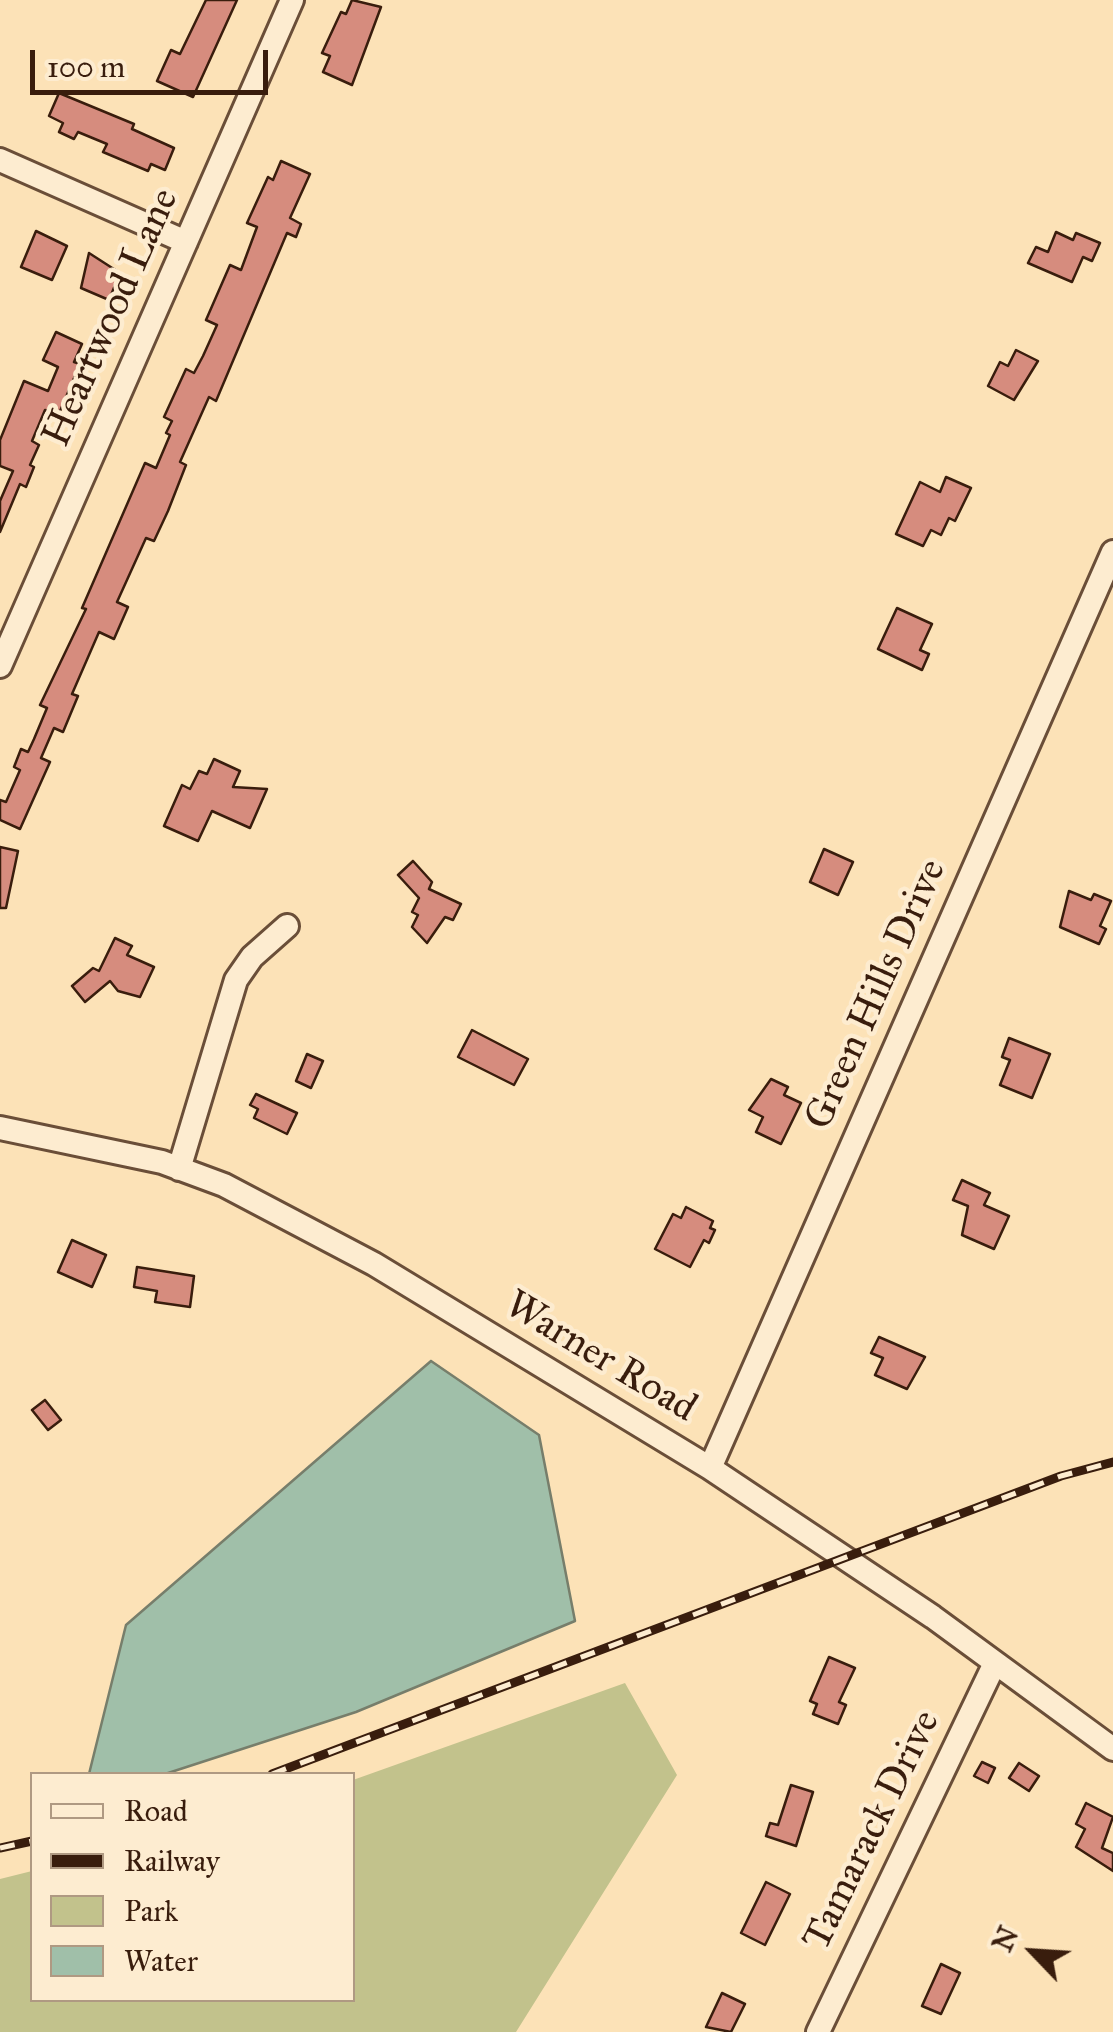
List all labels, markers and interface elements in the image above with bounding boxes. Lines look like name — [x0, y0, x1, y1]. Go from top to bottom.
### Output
scale bar — [35, 30, 272, 92]
text: 100 m — [47, 49, 125, 85]
street label: Heartwood Lane — [34, 182, 190, 454]
street label: Green Hills Drive — [796, 853, 958, 1137]
street label: Warner Road — [495, 1282, 705, 1434]
street label: Tamarack Drive — [794, 1703, 952, 1959]
legend — [30, 1772, 355, 2002]
text: Road — [124, 1793, 188, 1829]
text: Railway — [124, 1843, 220, 1879]
text: Park — [124, 1893, 178, 1929]
north arrow — [983, 1902, 1083, 2002]
text: N — [984, 1921, 1026, 1957]
text: Water — [124, 1943, 198, 1979]

